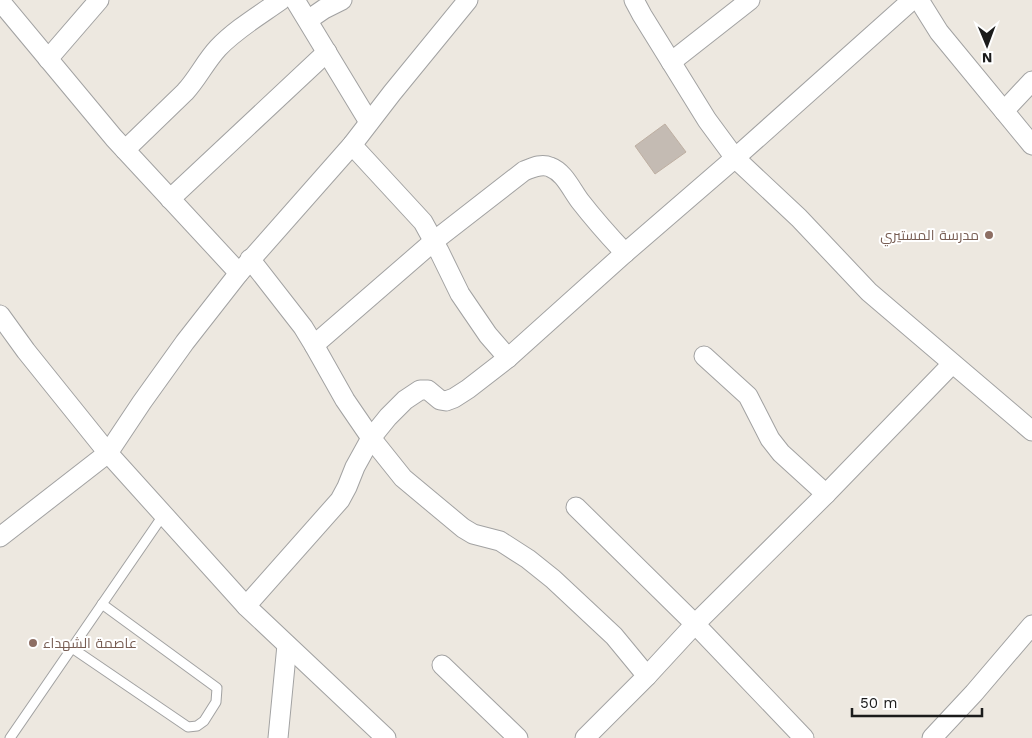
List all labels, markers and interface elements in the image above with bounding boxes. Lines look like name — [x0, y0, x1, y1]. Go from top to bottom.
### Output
north arrow — [962, 20, 1012, 70]
text: N — [982, 50, 993, 66]
place label: مدرسة المستيري — [880, 227, 979, 247]
marker: مدرسة المستيري — [983, 229, 995, 241]
place label: عاصمة الشهداء — [43, 635, 137, 651]
marker: عاصمة الشهداء — [27, 637, 39, 649]
scale bar — [852, 686, 982, 718]
text: 50 m — [860, 694, 897, 712]

